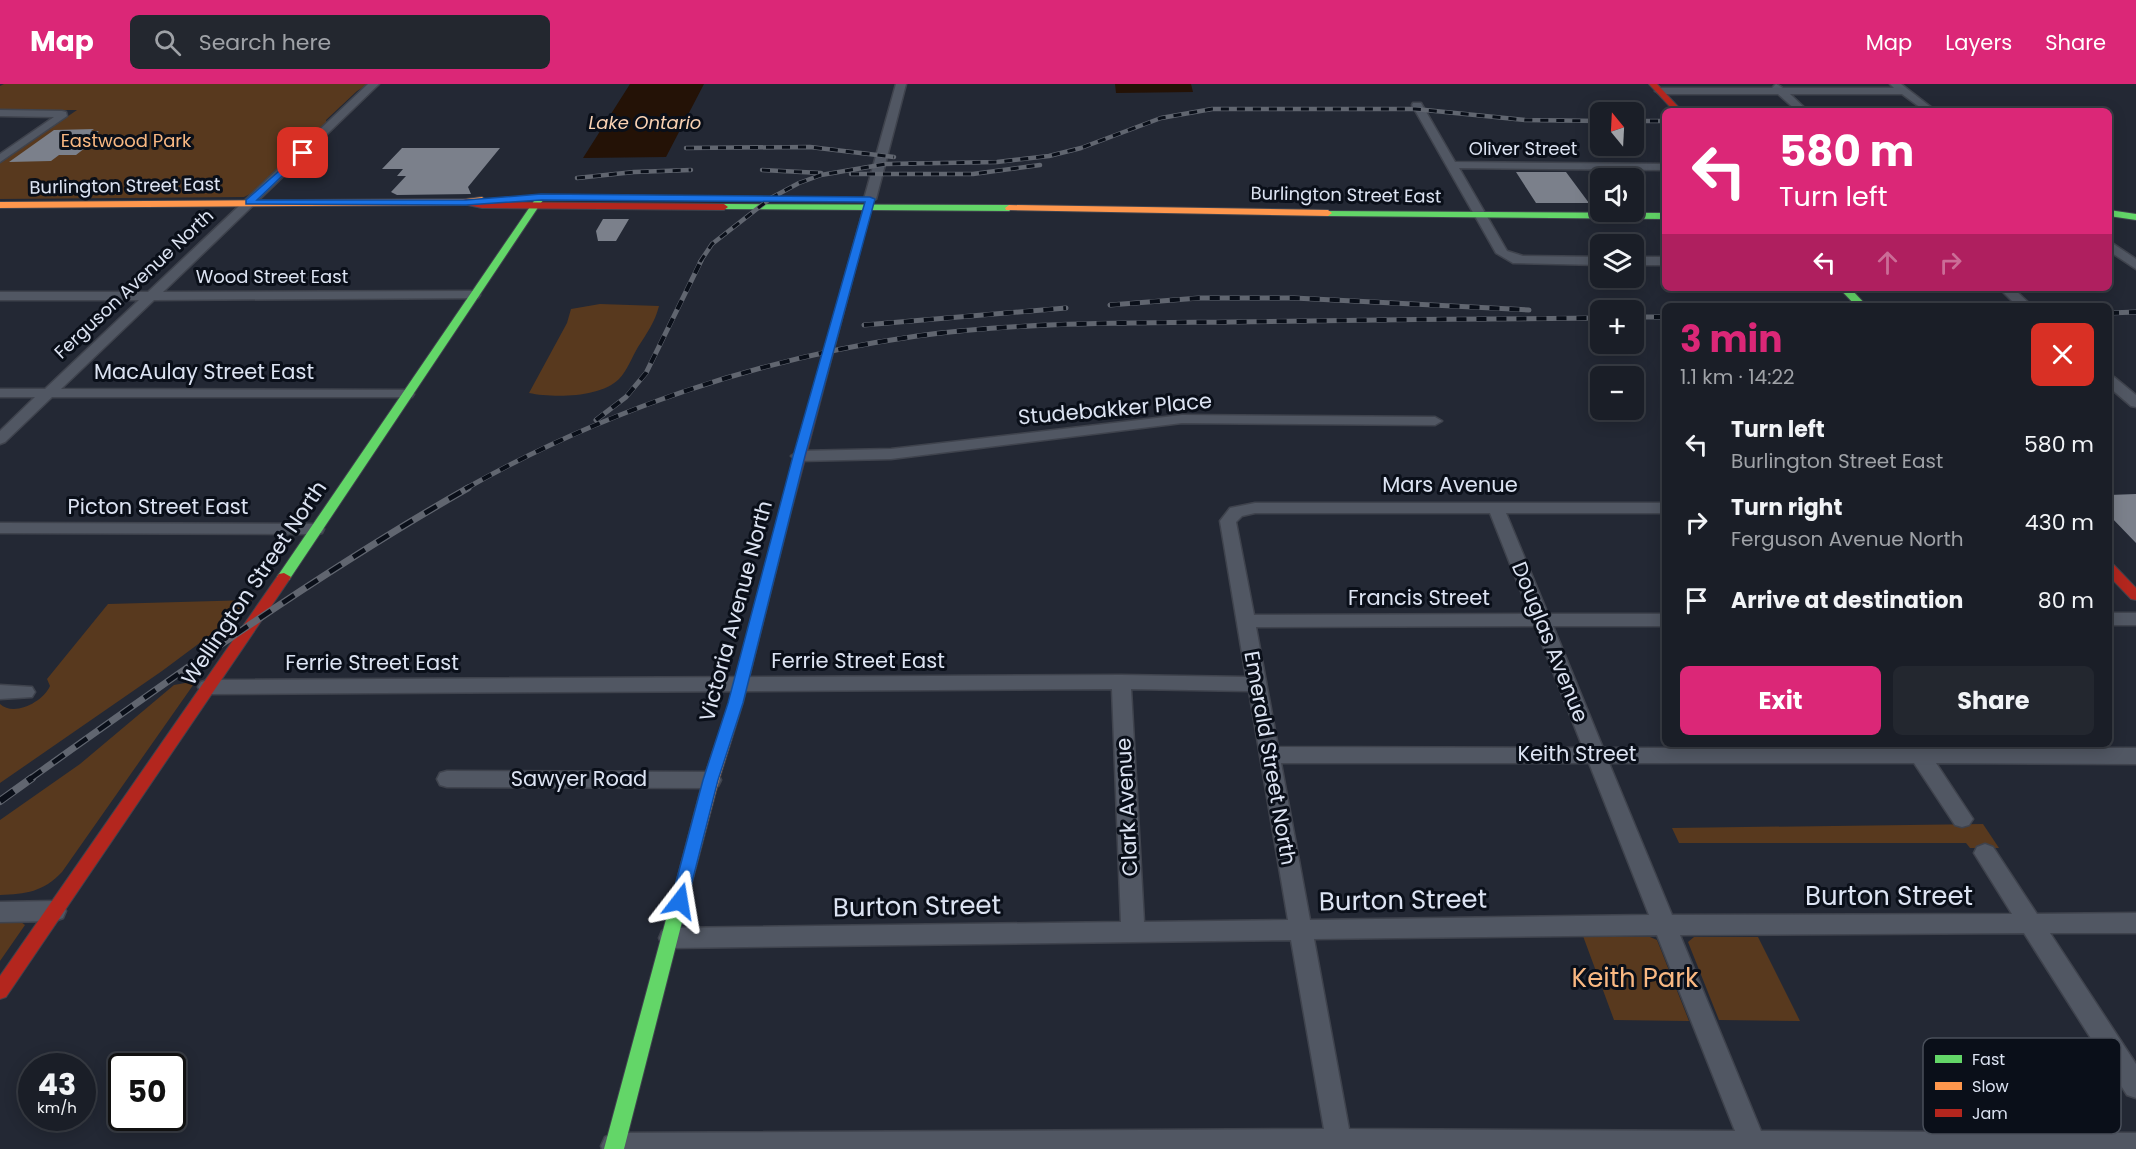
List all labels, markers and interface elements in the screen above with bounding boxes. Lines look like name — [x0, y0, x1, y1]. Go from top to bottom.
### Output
search box — [130, 15, 550, 69]
text: Map — [30, 22, 94, 61]
icon: search — [151, 26, 184, 59]
text: Search here — [199, 27, 331, 58]
text: Map — [1866, 28, 1912, 57]
text: Layers — [1945, 28, 2012, 57]
text: Share — [2045, 28, 2106, 57]
north arrow — [1590, 102, 1644, 156]
map controls — [1590, 102, 1644, 420]
water label: Lake Ontario — [589, 110, 701, 135]
text: 580 m — [1779, 122, 1914, 181]
pin — [277, 127, 328, 178]
park label: Eastwood Park — [61, 128, 192, 153]
icon: left — [1680, 132, 1758, 210]
icon: arrive — [286, 136, 319, 169]
street label: Oliver Street — [1469, 136, 1577, 161]
button: sound — [1590, 168, 1644, 222]
street label: Burlington Street East — [29, 171, 221, 200]
text: Turn left — [1779, 178, 1888, 215]
street label: Burlington Street East — [1250, 180, 1442, 209]
street label: Ferguson Avenue North — [49, 203, 219, 364]
button: layers — [1590, 234, 1644, 288]
icon: left — [1808, 246, 1841, 279]
icon: ahead — [1871, 246, 1904, 279]
icon: right — [1934, 246, 1967, 279]
street label: Wood Street East — [196, 264, 348, 289]
button: + — [1590, 300, 1644, 354]
text: 3 min — [1680, 314, 1782, 365]
button: close — [2031, 323, 2094, 386]
street label: MacAulay Street East — [94, 357, 314, 386]
text: 1.1 km · 14:22 — [1680, 363, 1794, 391]
button: − — [1590, 366, 1644, 420]
street label: Studebakker Place — [1017, 386, 1213, 431]
text: Turn left — [1731, 414, 1825, 445]
icon: left — [1680, 428, 1713, 461]
text: 580 m — [2024, 429, 2094, 460]
text: Burlington Street East — [1731, 447, 1943, 475]
street label: Mars Avenue — [1382, 470, 1518, 499]
street label: Wellington Street North — [174, 475, 333, 691]
street label: Picton Street East — [68, 492, 248, 521]
text: Turn right — [1731, 492, 1842, 523]
street label: Victoria Avenue North — [692, 497, 779, 725]
icon: right — [1680, 506, 1713, 539]
text: 430 m — [2025, 507, 2094, 538]
text: Ferguson Avenue North — [1731, 525, 1963, 553]
street label: Douglas Avenue — [1505, 557, 1596, 726]
street label: Francis Street — [1348, 583, 1490, 612]
icon: arrive — [1680, 584, 1713, 617]
text: Arrive at destination — [1731, 585, 1963, 616]
text: 80 m — [2038, 585, 2094, 616]
street label: Ferrie Street East — [771, 646, 945, 675]
street label: Ferrie Street East — [285, 648, 459, 677]
street label: Emerald Street North — [1237, 649, 1304, 867]
button: Exit — [1680, 666, 1881, 735]
button: Share — [1893, 666, 2094, 735]
street label: Clark Avenue — [1108, 737, 1145, 877]
street label: Keith Street — [1518, 739, 1636, 768]
street label: Sawyer Road — [511, 764, 647, 793]
position arrow — [648, 869, 712, 933]
street label: Burton Street — [1805, 878, 1973, 914]
street label: Burton Street — [1319, 881, 1487, 919]
street label: Burton Street — [833, 887, 1001, 925]
park label: Keith Park — [1572, 960, 1699, 996]
legend — [1923, 1038, 2121, 1134]
text: Fast — [1972, 1048, 2005, 1071]
speed limit sign: 50 — [108, 1053, 186, 1131]
text: 43 — [38, 1063, 76, 1106]
text: Slow — [1972, 1075, 2009, 1098]
text: km/h — [37, 1097, 77, 1118]
text: Jam — [1972, 1102, 2008, 1125]

